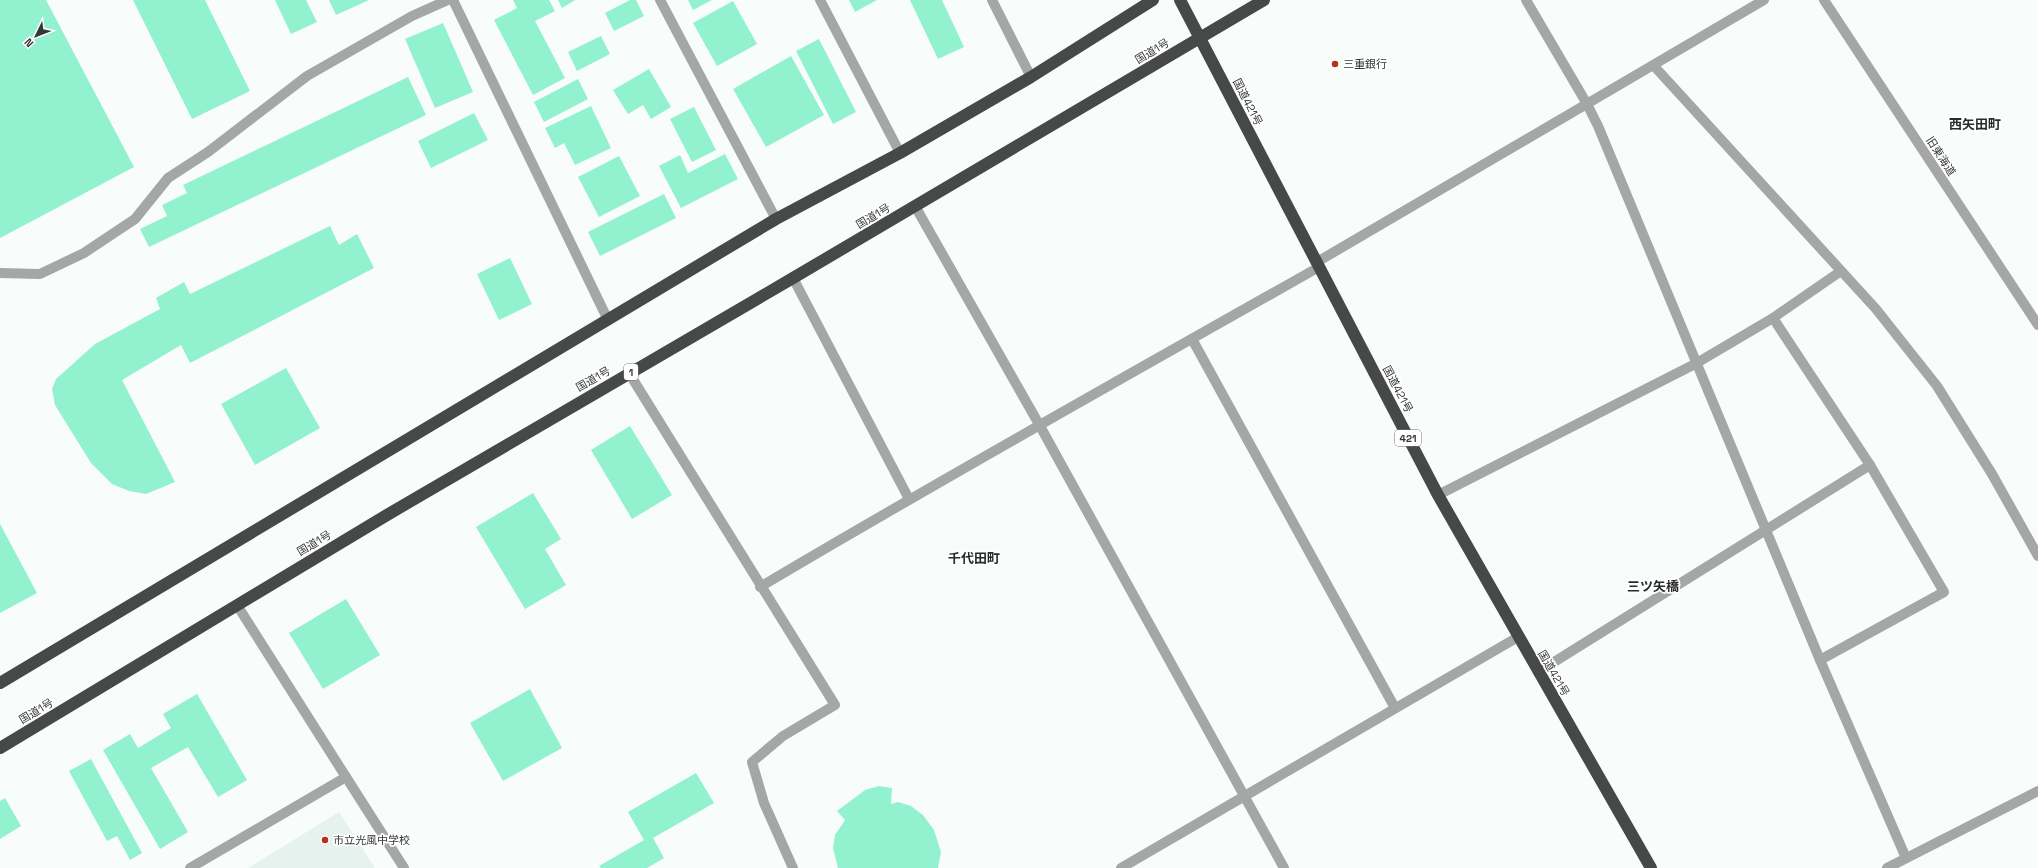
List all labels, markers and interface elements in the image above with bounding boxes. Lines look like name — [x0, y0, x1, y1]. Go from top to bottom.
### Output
north arrow — [16, 16, 56, 56]
text: N — [21, 35, 36, 50]
street label: 国道1号 — [1132, 35, 1172, 67]
place label: 三重銀行 — [1343, 57, 1387, 71]
marker: 三重銀行 — [1330, 59, 1340, 69]
street label: 国道421号 — [1230, 76, 1266, 128]
district label: 西矢田町 — [1949, 116, 2001, 133]
street label: 旧東海道 — [1923, 134, 1959, 178]
street label: 国道1号 — [853, 200, 893, 232]
street label: 国道421号 — [1380, 363, 1416, 415]
street label: 国道1号 — [573, 364, 613, 394]
road number: 1 — [624, 364, 638, 380]
road number: 421 — [1395, 430, 1421, 446]
street label: 国道1号 — [294, 527, 334, 559]
district label: 千代田町 — [948, 550, 1000, 567]
district label: 三ツ矢橋 — [1627, 578, 1679, 595]
street label: 国道421号 — [1535, 647, 1573, 699]
street label: 国道1号 — [16, 695, 56, 727]
place label: 市立光風中学校 — [333, 833, 410, 847]
marker: 市立光風中学校 — [320, 835, 330, 845]

